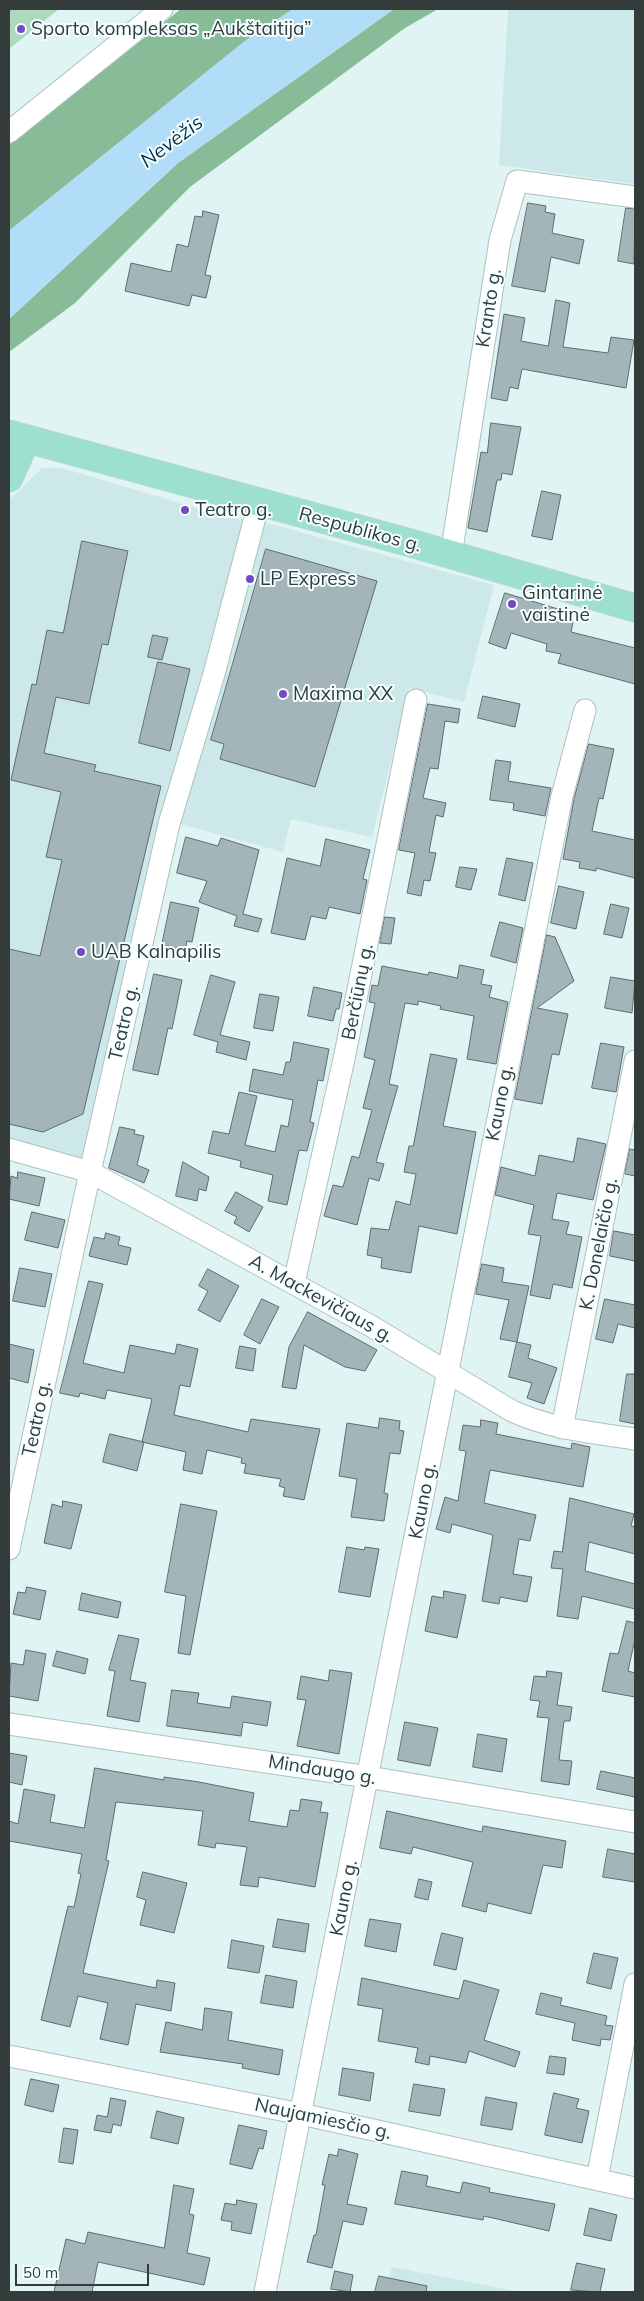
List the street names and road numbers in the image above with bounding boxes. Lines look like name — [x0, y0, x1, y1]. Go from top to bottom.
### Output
street label: Kranto g. — [472, 267, 506, 349]
street label: Respublikos g. — [296, 503, 424, 557]
street label: Berčiūnų g. — [337, 942, 379, 1042]
street label: Teatro g. — [104, 983, 144, 1063]
street label: Kauno g. — [481, 1063, 519, 1143]
street label: K. Donelaičio g. — [575, 1176, 623, 1312]
street label: A. Mackevičiaus g. — [245, 1250, 397, 1348]
street label: Teatro g. — [18, 1379, 56, 1459]
street label: Kauno g. — [404, 1461, 442, 1541]
street label: Mindaugo g. — [266, 1750, 378, 1790]
street label: Kauno g. — [325, 1858, 363, 1938]
street label: Naujamiesčio g. — [253, 2093, 393, 2145]

